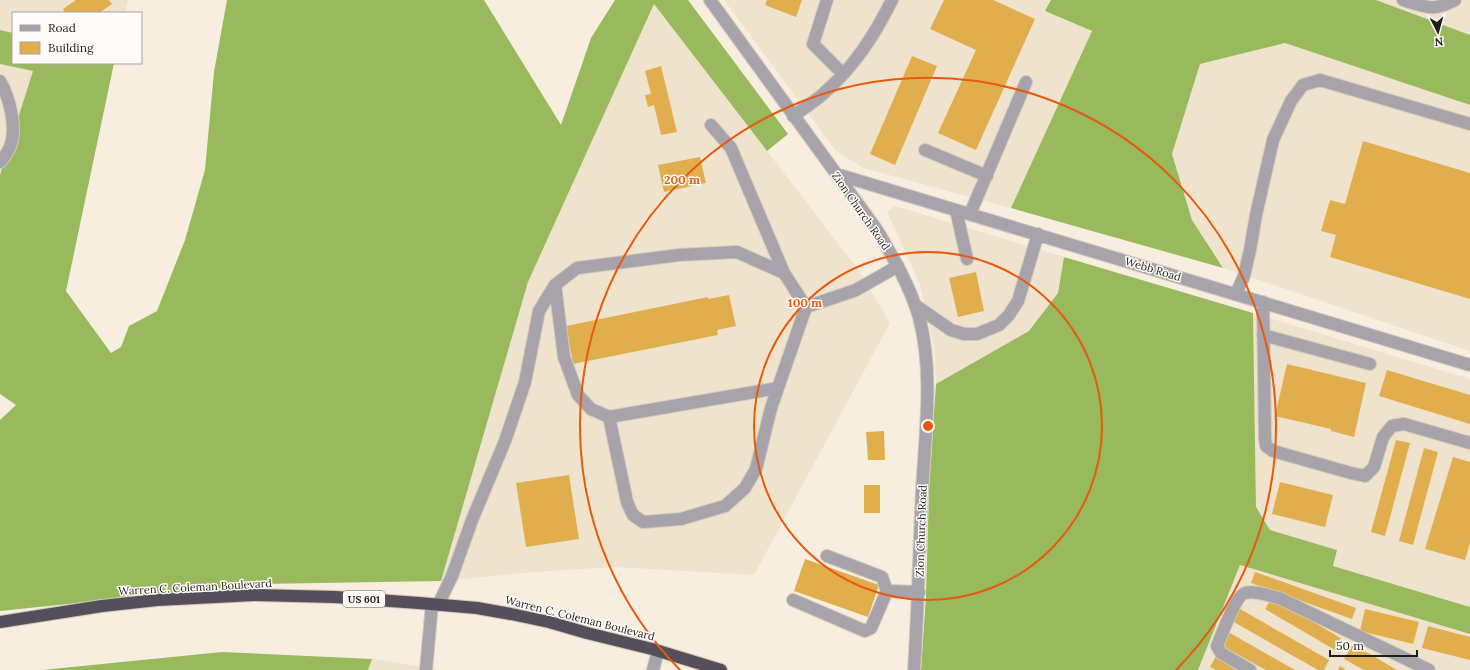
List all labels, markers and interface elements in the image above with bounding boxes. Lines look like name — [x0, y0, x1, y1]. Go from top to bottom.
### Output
legend — [12, 12, 142, 64]
north arrow — [1418, 12, 1458, 52]
text: Road — [48, 20, 76, 35]
text: N — [1434, 35, 1444, 49]
text: Building — [48, 40, 94, 55]
street label: Zion Church Road — [829, 169, 893, 253]
text: 200 m — [664, 172, 700, 187]
street label: Webb Road — [1123, 254, 1183, 284]
text: 100 m — [788, 295, 822, 310]
centre of rings — [921, 419, 935, 433]
street label: Zion Church Road — [912, 484, 930, 577]
street label: Warren C. Coleman Boulevard — [118, 576, 273, 598]
road number: US 601 — [343, 591, 385, 607]
street label: Warren C. Coleman Boulevard — [504, 593, 657, 643]
scale bar — [1330, 632, 1417, 658]
text: 50 m — [1336, 638, 1364, 653]

